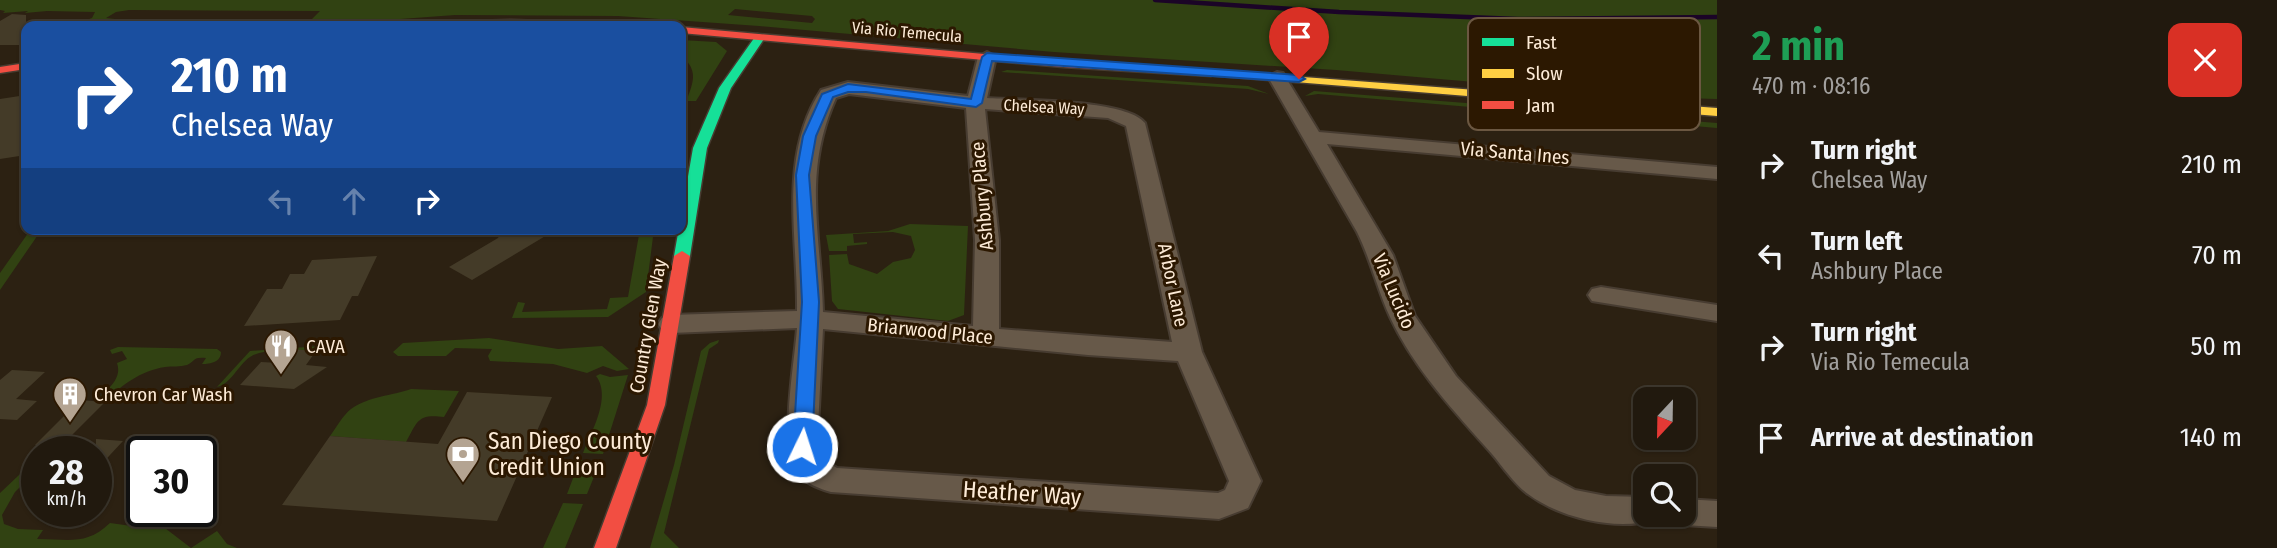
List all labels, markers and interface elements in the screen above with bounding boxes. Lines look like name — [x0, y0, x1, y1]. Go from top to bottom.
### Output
pin — [1269, 7, 1329, 79]
street label: Via Rio Temecula — [851, 18, 963, 46]
icon: arrive — [1280, 18, 1318, 56]
legend — [1468, 18, 1700, 130]
text: 2 min — [1752, 21, 1845, 71]
button: close — [2168, 23, 2242, 97]
text: Fast — [1526, 31, 1557, 54]
text: 210 m — [171, 46, 288, 105]
icon: right — [56, 49, 147, 140]
text: Slow — [1526, 62, 1563, 85]
text: 470 m · 08:16 — [1752, 72, 1870, 100]
text: Jam — [1526, 94, 1555, 117]
street label: Chelsea Way — [1003, 95, 1086, 119]
text: Chelsea Way — [171, 106, 333, 144]
text: Turn right — [1811, 135, 1917, 166]
street label: Via Santa Ines — [1460, 137, 1570, 169]
street label: Ashbury Place — [966, 141, 998, 251]
icon: right — [1752, 146, 1790, 184]
text: 210 m — [2181, 149, 2242, 180]
text: Chelsea Way — [1811, 166, 1927, 194]
icon: left — [262, 182, 300, 220]
icon: ahead — [335, 182, 373, 220]
icon: right — [408, 182, 446, 220]
text: Turn left — [1811, 226, 1903, 257]
icon: left — [1752, 237, 1790, 275]
text: 70 m — [2192, 240, 2242, 271]
street label: Arbor Lane — [1153, 241, 1193, 329]
street label: Via Lucido — [1368, 250, 1420, 332]
street label: Country Glen Way — [625, 257, 671, 395]
text: Ashbury Place — [1811, 257, 1943, 285]
street label: Briarwood Place — [866, 313, 994, 349]
text: Turn right — [1811, 317, 1917, 348]
restaurant icon: CAVA — [262, 327, 300, 376]
icon: right — [1752, 328, 1790, 366]
text: 50 m — [2190, 331, 2242, 362]
place label: CAVA — [306, 335, 345, 358]
text: Via Rio Temecula — [1811, 348, 1970, 376]
building icon: Chevron Car Wash — [51, 375, 89, 424]
place label: Chevron Car Wash — [94, 383, 233, 406]
north arrow — [1633, 387, 1696, 450]
map controls — [1633, 387, 1696, 527]
position arrow — [765, 410, 839, 484]
icon: arrive — [1752, 419, 1790, 457]
text: Arrive at destination — [1811, 422, 2034, 453]
text: 140 m — [2180, 422, 2242, 453]
place label: San Diego County Credit Union — [488, 427, 653, 481]
bank icon: San Diego County Credit Union — [444, 435, 482, 484]
speed limit sign: 30 — [126, 436, 217, 527]
text: 28 — [49, 451, 84, 493]
button: search — [1633, 464, 1696, 527]
street label: Heather Way — [962, 475, 1083, 511]
text: km/h — [46, 488, 87, 510]

